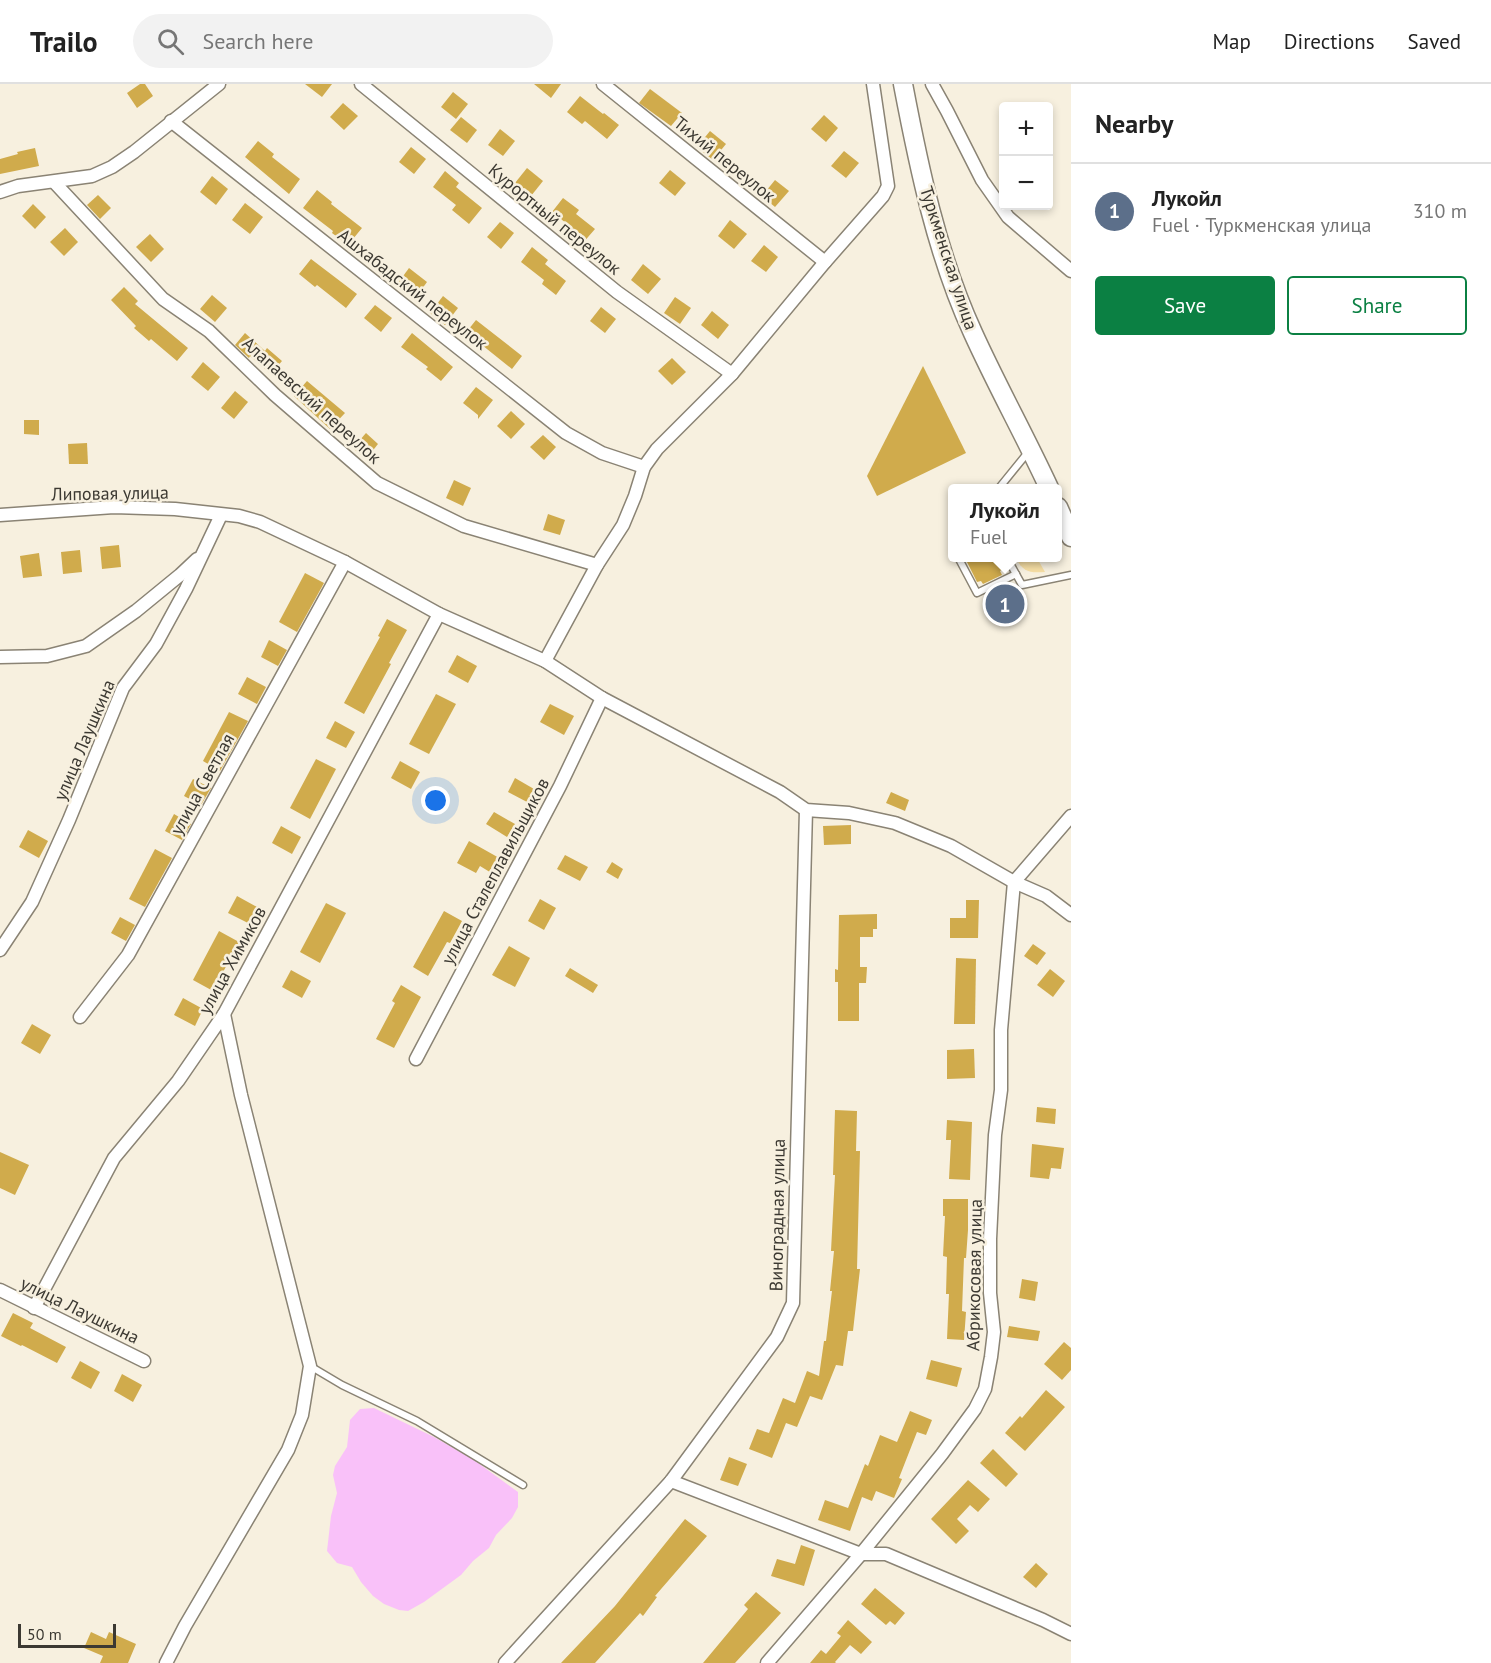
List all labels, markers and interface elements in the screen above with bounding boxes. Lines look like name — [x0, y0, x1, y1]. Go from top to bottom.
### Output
search box — [133, 14, 553, 68]
text: Trailo — [30, 23, 97, 60]
icon: search — [154, 25, 187, 58]
text: Search here — [202, 27, 313, 55]
text: Map — [1212, 28, 1251, 55]
text: Directions — [1284, 28, 1375, 55]
text: Saved — [1408, 28, 1461, 55]
map controls — [999, 102, 1053, 210]
button: + — [999, 102, 1053, 156]
text: Nearby — [1095, 107, 1173, 140]
street label: Тихий переулок — [669, 111, 781, 207]
button: − — [999, 156, 1053, 210]
street label: Курортный переулок — [484, 158, 626, 280]
street label: Туркменская улица — [915, 183, 983, 333]
text: Лукойл — [1152, 184, 1222, 212]
text: 1 — [1109, 198, 1120, 224]
text: 310 m — [1413, 198, 1467, 224]
text: Fuel · Туркменская улица — [1152, 212, 1371, 238]
street label: Ашхабадский переулок — [333, 223, 493, 355]
button: Save — [1095, 276, 1275, 335]
button: Share — [1287, 276, 1467, 335]
street label: Алапаевский переулок — [238, 332, 387, 469]
street label: Липовая улица — [50, 480, 169, 506]
popup — [948, 484, 1062, 562]
text: Лукойл — [970, 496, 1040, 524]
text: Fuel — [970, 524, 1007, 550]
pin: 1 — [986, 582, 1024, 626]
street label: улица Лаушкина — [48, 676, 120, 804]
street label: улица Светлая — [165, 729, 239, 839]
street label: улица Сталеплавильщиков — [436, 774, 554, 968]
your location — [421, 786, 450, 815]
street label: улица Химиков — [193, 902, 271, 1018]
street label: Виноградная улица — [764, 1139, 790, 1291]
street label: Абрикосовая улица — [961, 1199, 987, 1351]
street label: улица Лаушкина — [17, 1271, 143, 1349]
scale bar — [18, 1621, 116, 1648]
text: 50 m — [27, 1624, 62, 1644]

